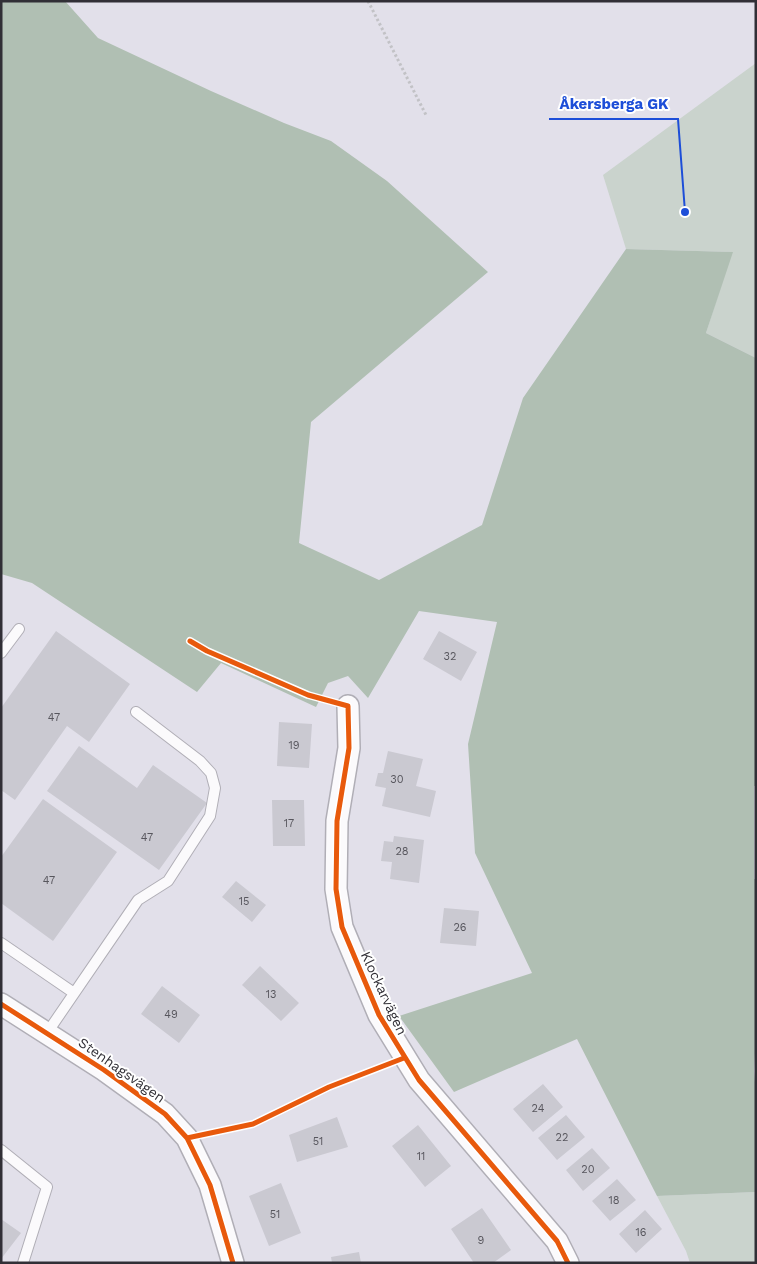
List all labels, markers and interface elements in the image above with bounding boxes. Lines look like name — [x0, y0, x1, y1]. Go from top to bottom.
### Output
callout: Åkersberga GK — [549, 89, 678, 119]
text: Åkersberga GK — [560, 95, 669, 113]
house number: 32 — [444, 650, 456, 663]
house number: 47 — [48, 711, 60, 724]
house number: 19 — [288, 739, 300, 752]
house number: 30 — [390, 773, 404, 786]
house number: 17 — [284, 817, 294, 830]
house number: 47 — [141, 831, 153, 844]
house number: 28 — [395, 845, 409, 858]
house number: 47 — [43, 874, 55, 887]
house number: 15 — [239, 895, 249, 908]
house number: 26 — [453, 921, 467, 934]
street label: Klockarvägen — [358, 949, 410, 1037]
house number: 13 — [266, 988, 276, 1001]
house number: 49 — [164, 1008, 178, 1021]
street label: Stenhagsvägen — [76, 1034, 168, 1106]
house number: 24 — [532, 1102, 545, 1115]
house number: 22 — [556, 1131, 568, 1144]
house number: 51 — [313, 1135, 323, 1148]
house number: 11 — [417, 1150, 425, 1163]
house number: 20 — [581, 1163, 595, 1176]
house number: 18 — [608, 1194, 620, 1207]
house number: 51 — [270, 1208, 280, 1221]
house number: 16 — [636, 1226, 647, 1239]
house number: 9 — [478, 1234, 485, 1247]

